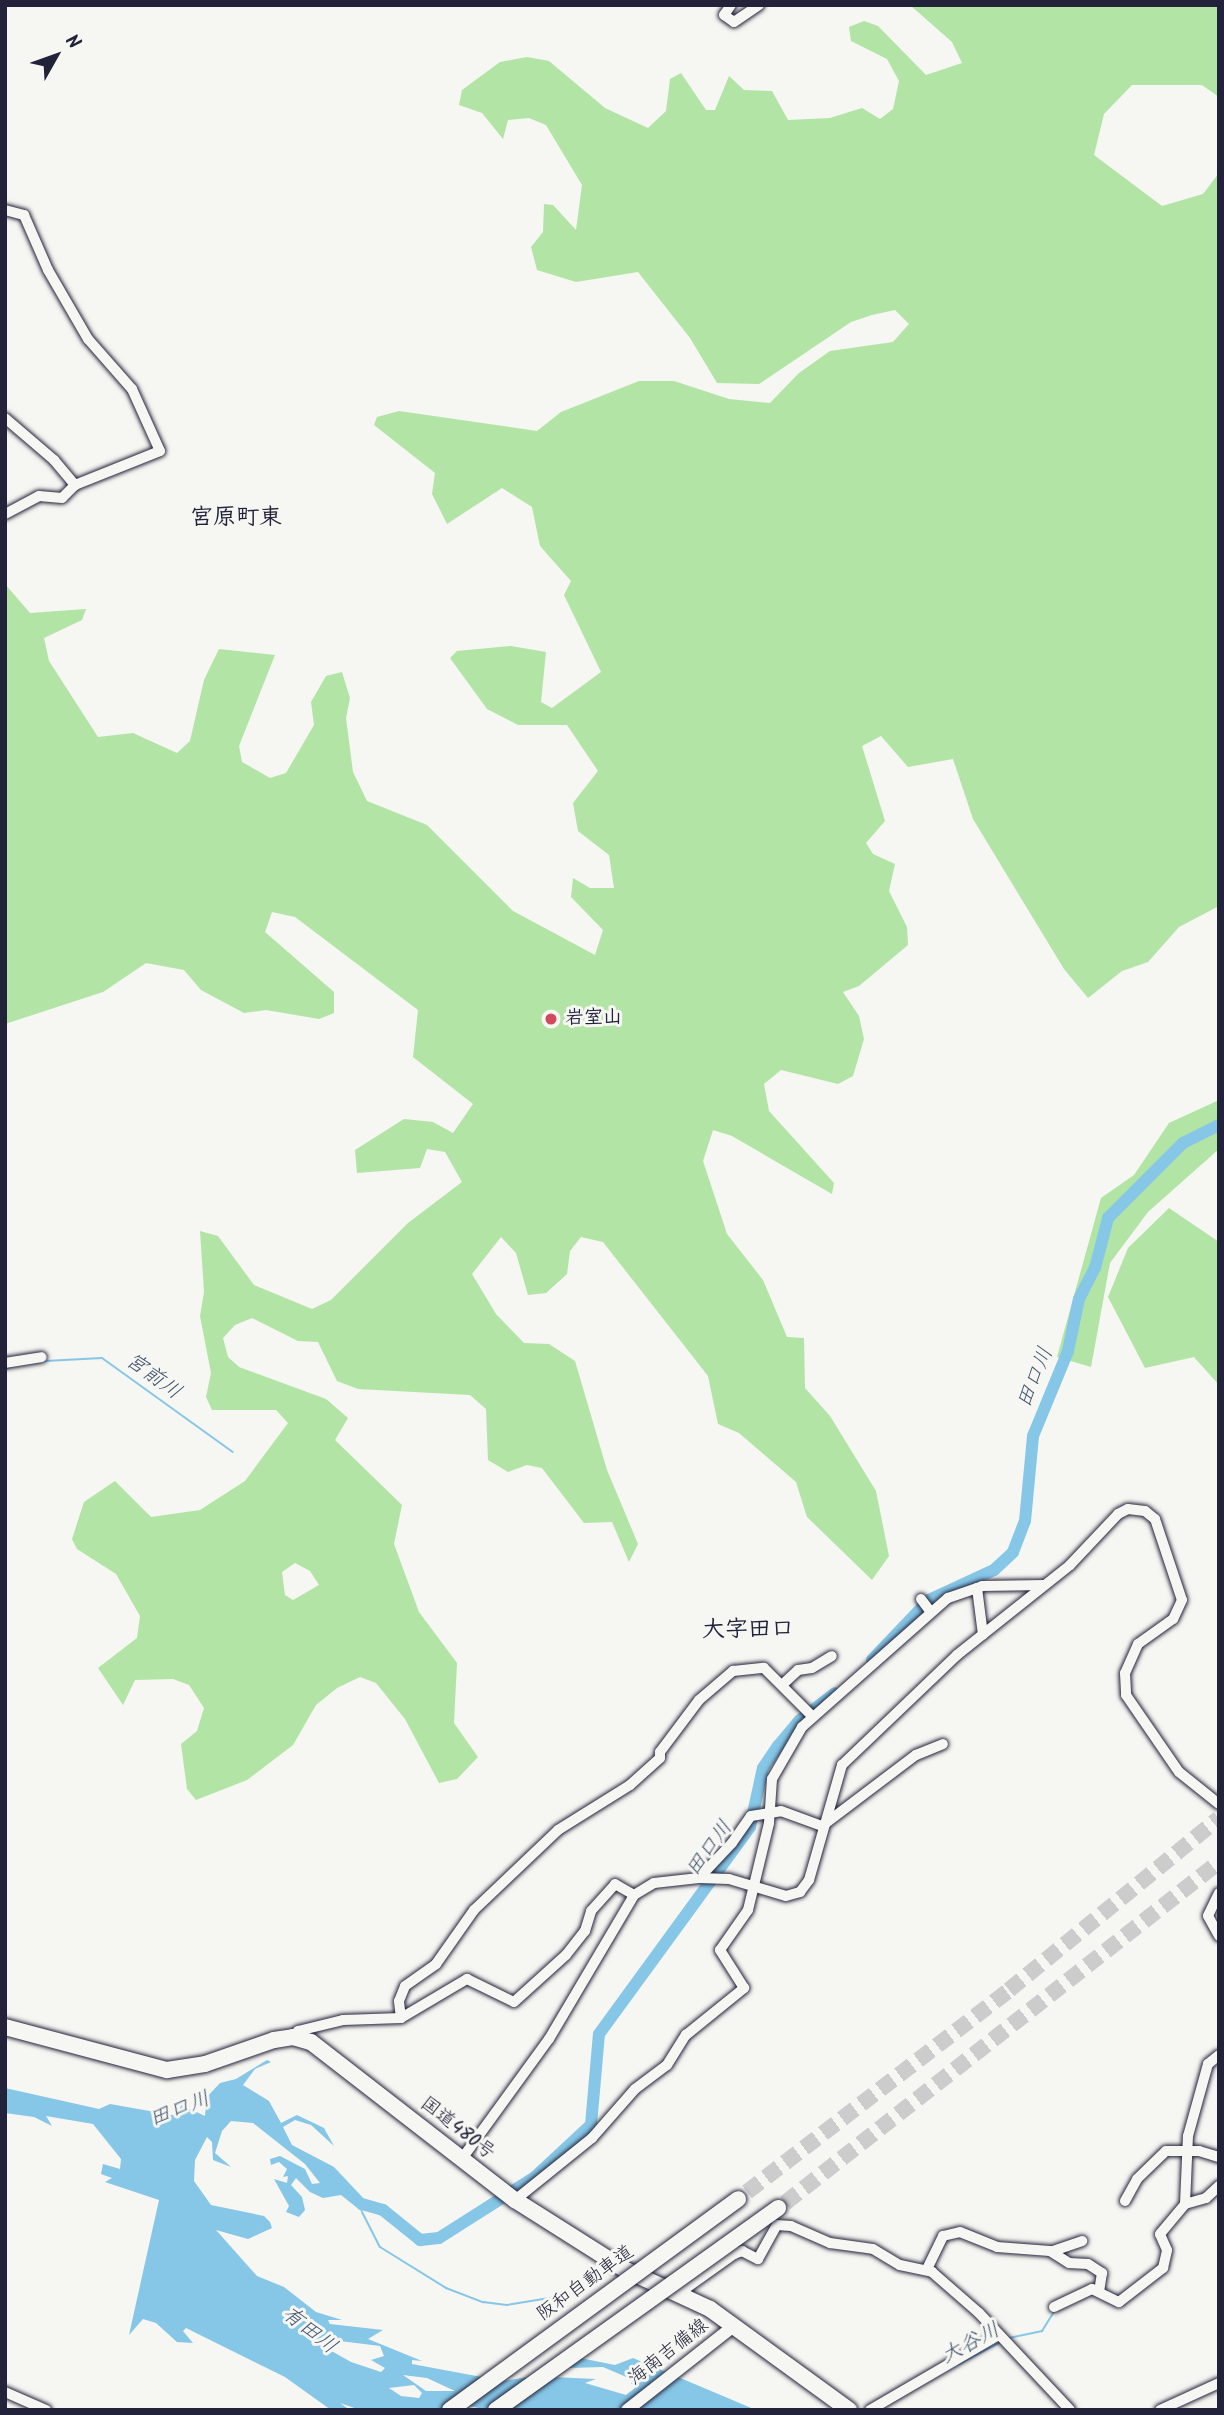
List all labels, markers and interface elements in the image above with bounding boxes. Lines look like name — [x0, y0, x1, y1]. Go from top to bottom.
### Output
north arrow — [21, 21, 91, 91]
text: N — [57, 28, 87, 57]
district label: 宮原町東 — [190, 504, 282, 532]
place label: 岩室山 — [565, 1008, 622, 1030]
marker: 岩室山 — [543, 1011, 559, 1027]
water label: 田口川 — [1013, 1344, 1059, 1412]
water label: 宮前川 — [120, 1348, 186, 1406]
district label: 大字田口 — [702, 1616, 794, 1644]
water label: 田口川 — [681, 1816, 739, 1882]
water label: 田口川 — [146, 2087, 214, 2133]
street label: 国道480号 — [415, 2093, 499, 2165]
street label: 阪和自動車道 — [533, 2241, 639, 2327]
water label: 有田川 — [276, 2302, 342, 2360]
street label: 海南吉備線 — [625, 2315, 713, 2391]
water label: 大谷川 — [937, 2318, 1005, 2370]

